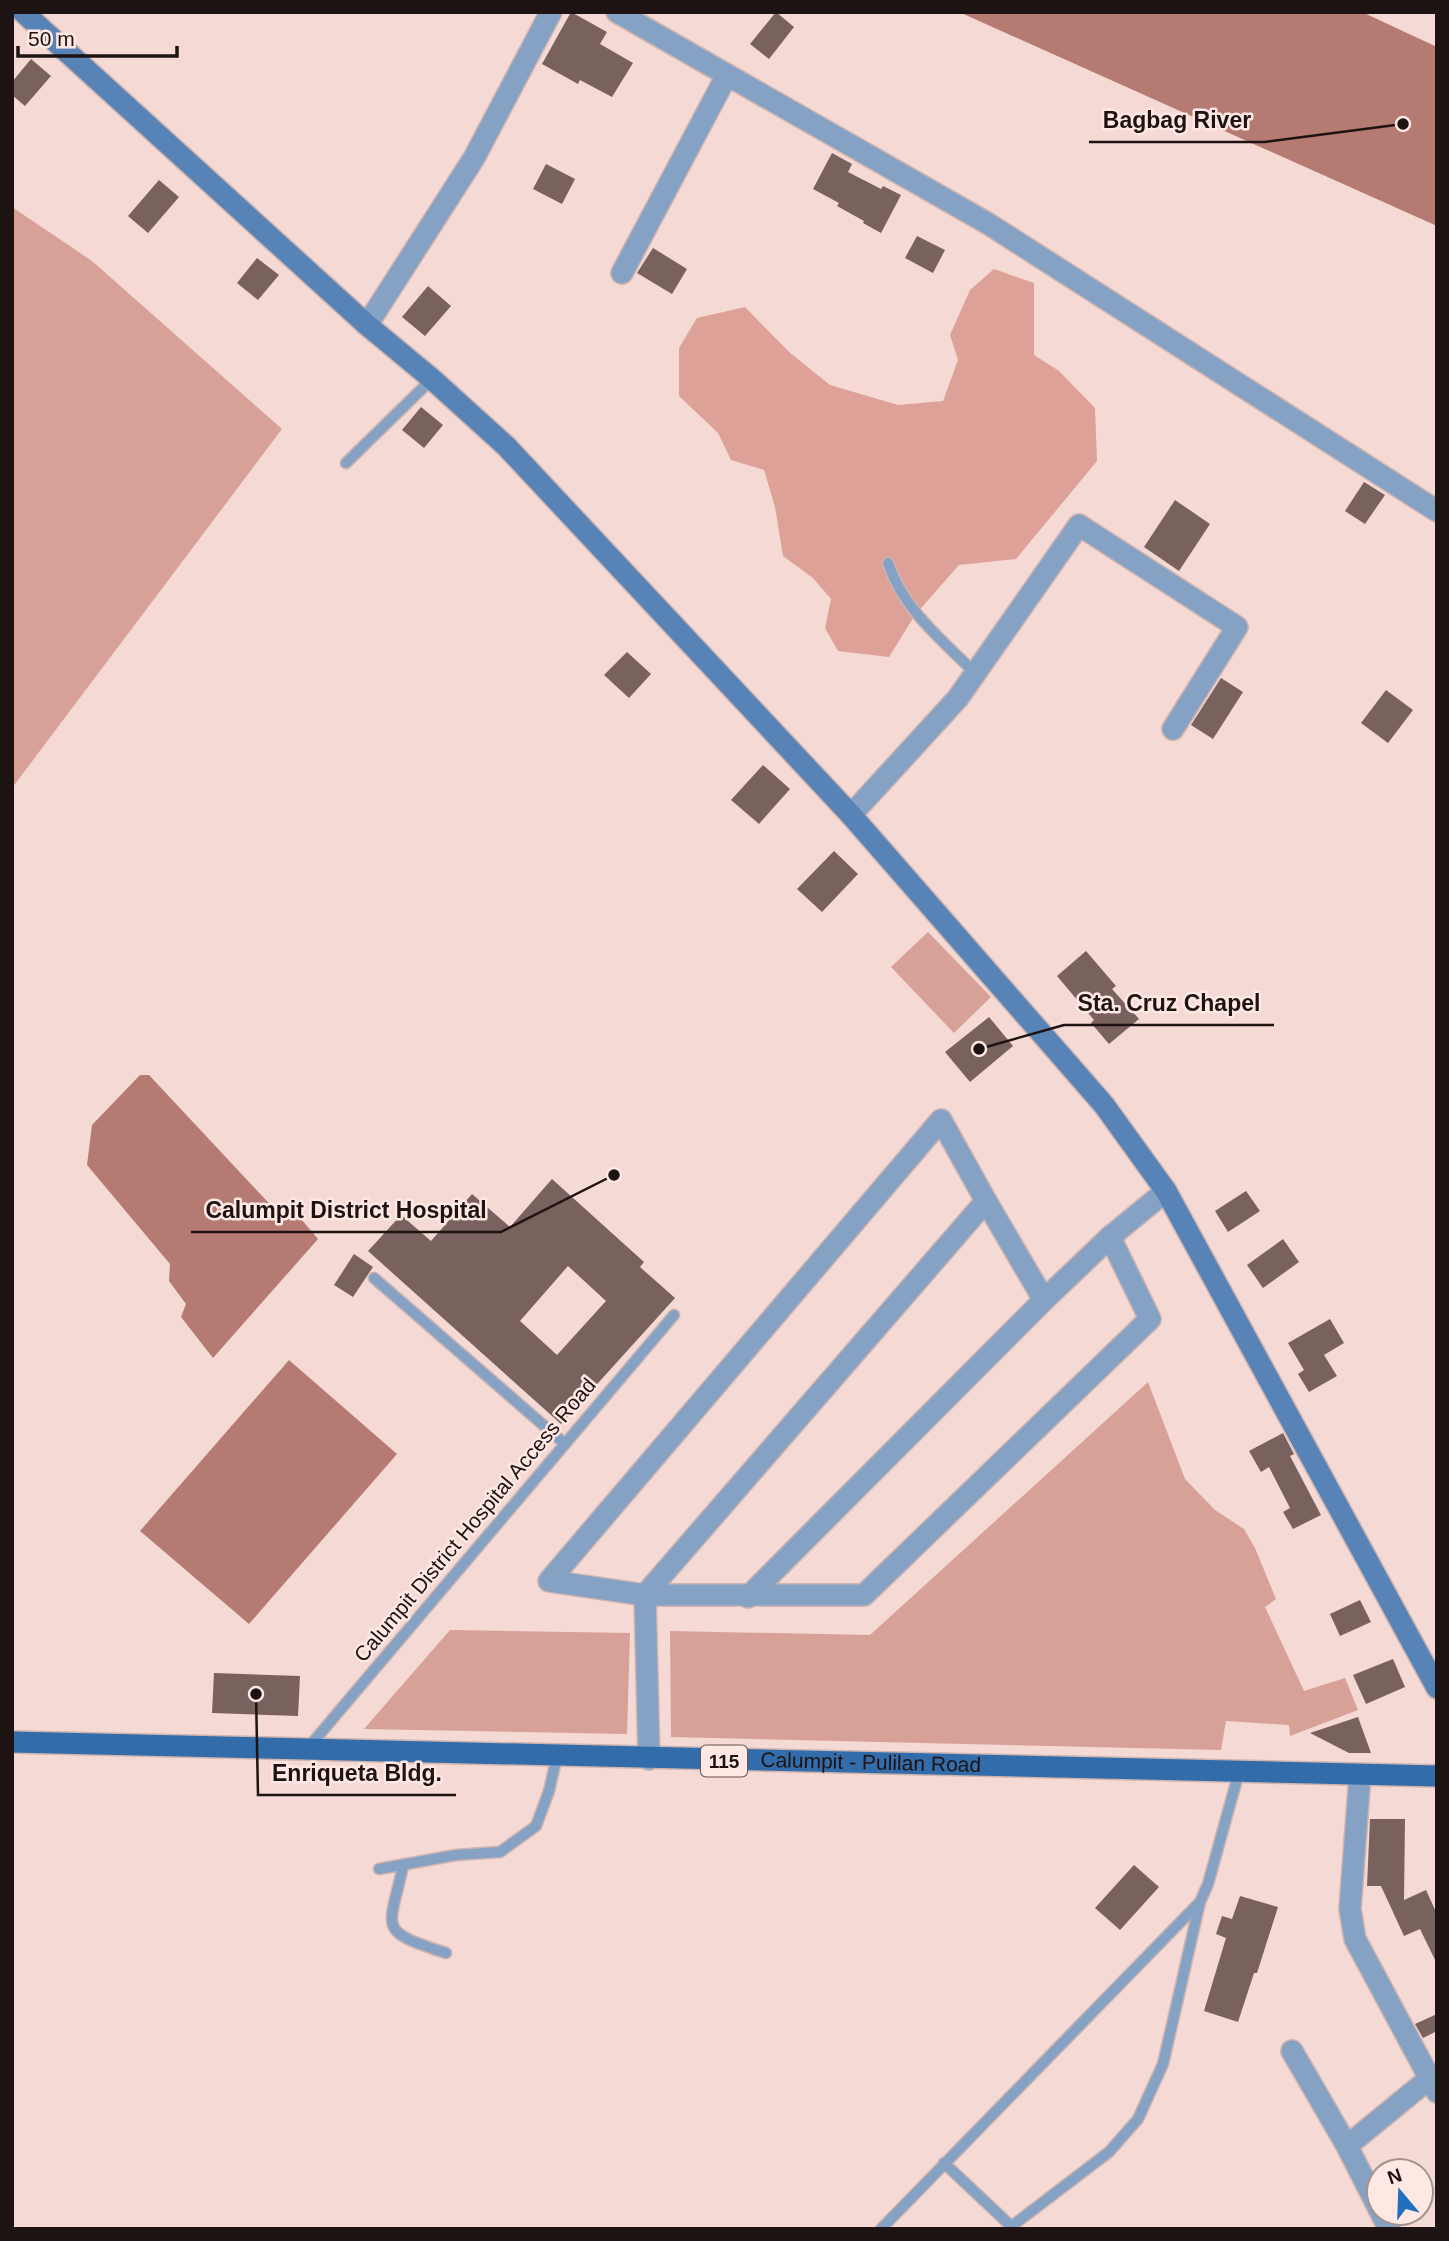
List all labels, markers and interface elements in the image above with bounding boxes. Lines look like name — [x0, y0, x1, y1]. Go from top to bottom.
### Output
scale bar — [18, 14, 177, 58]
text: 50 m — [28, 27, 75, 50]
callout: Bagbag River — [1089, 98, 1265, 142]
text: Bagbag River — [1103, 107, 1251, 133]
callout: Sta. Cruz Chapel — [1064, 981, 1274, 1025]
text: Sta. Cruz Chapel — [1078, 990, 1260, 1016]
callout: Calumpit District Hospital — [191, 1188, 501, 1232]
text: Calumpit District Hospital — [205, 1197, 487, 1223]
street label: Calumpit District Hospital Access Road — [349, 1373, 600, 1666]
road number: 115 — [701, 1746, 747, 1777]
street label: Calumpit - Pulilan Road — [760, 1748, 981, 1776]
callout: Enriqueta Bldg. — [258, 1751, 456, 1795]
text: Enriqueta Bldg. — [272, 1760, 442, 1786]
north arrow — [1365, 2157, 1435, 2227]
text: N — [1385, 2164, 1405, 2189]

